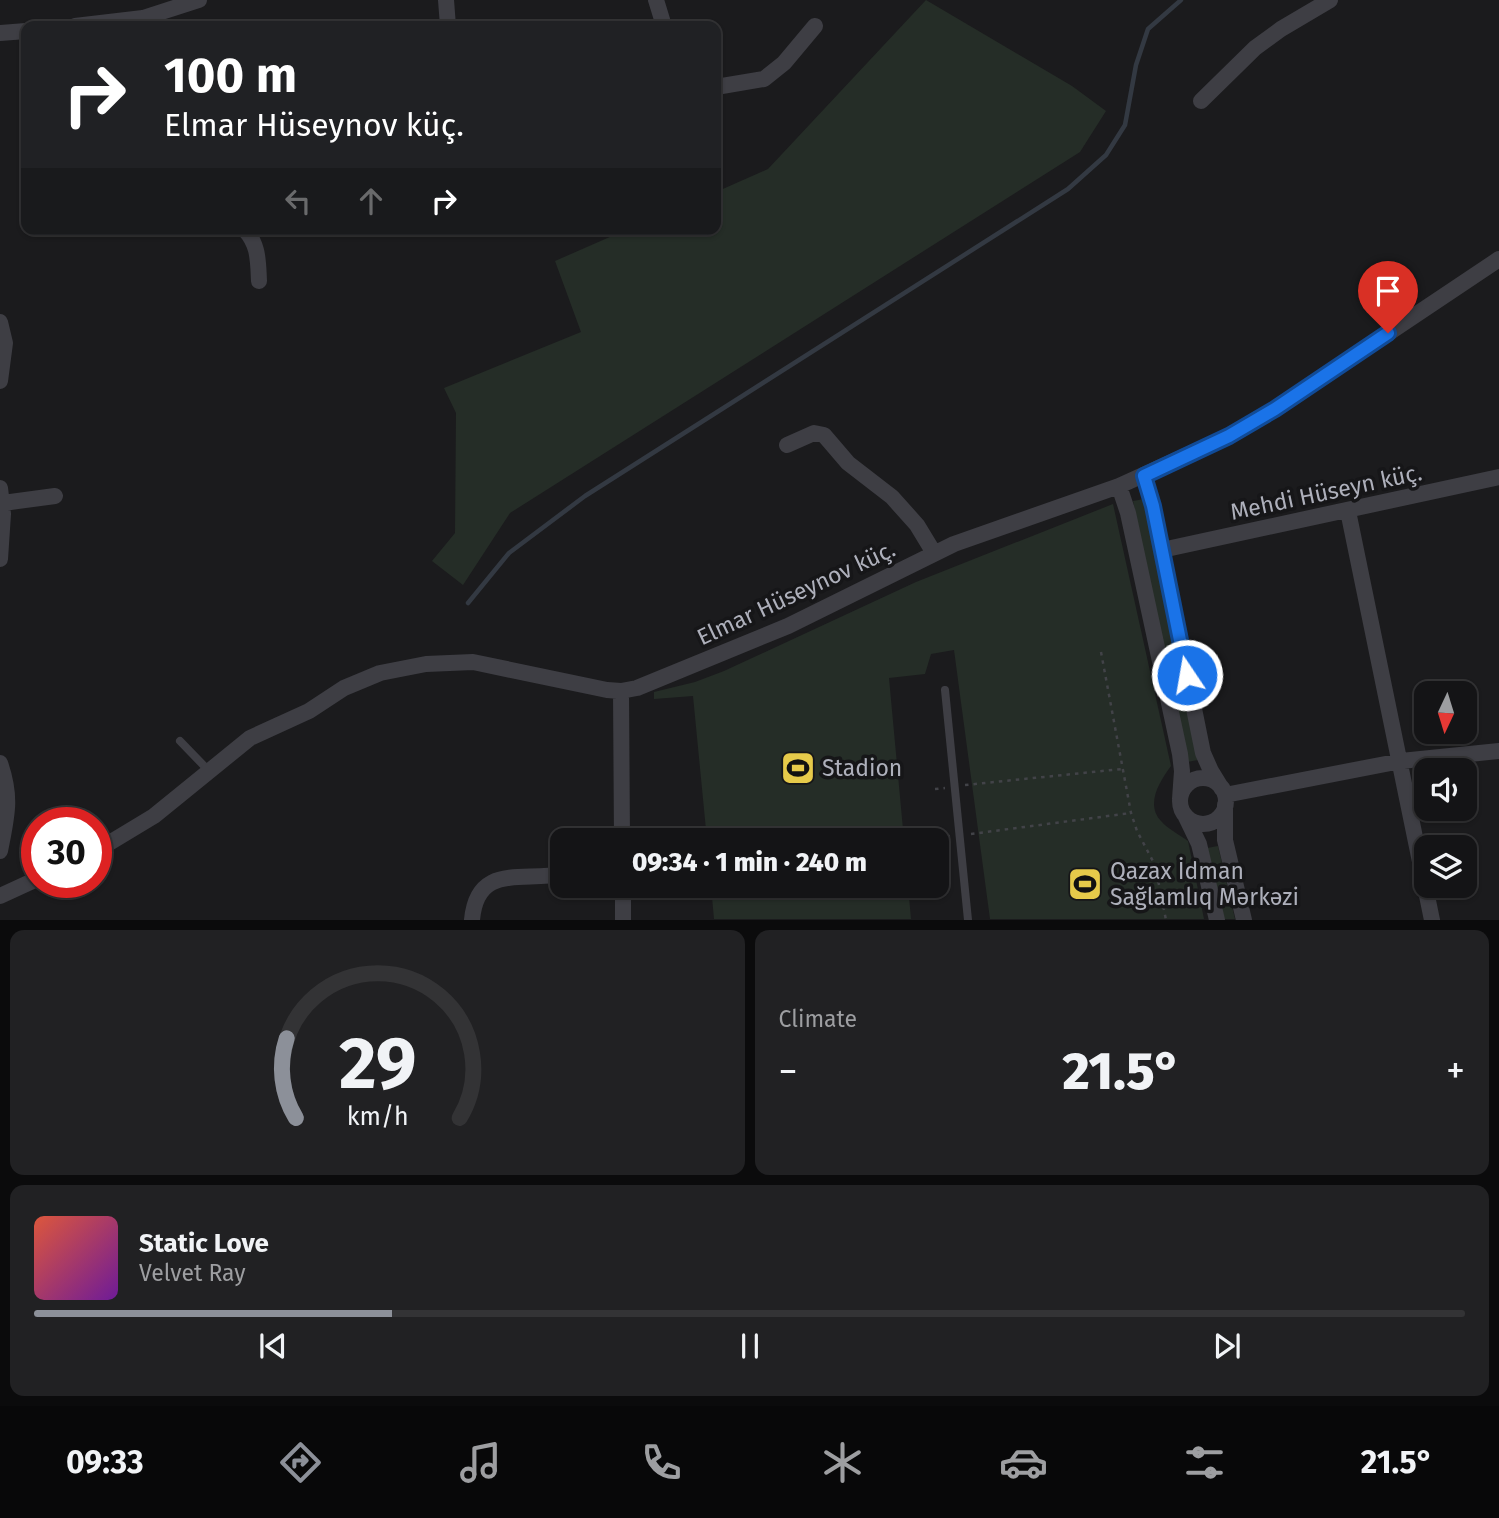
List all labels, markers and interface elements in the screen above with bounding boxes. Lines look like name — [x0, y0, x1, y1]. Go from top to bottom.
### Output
text: 100 m — [164, 46, 297, 105]
icon: right — [49, 49, 140, 140]
text: Elmar Hüseynov küç. — [164, 106, 464, 144]
icon: left — [279, 182, 317, 220]
icon: ahead — [352, 182, 390, 220]
icon: right — [425, 182, 463, 220]
pin — [1358, 261, 1418, 333]
icon: arrive — [1369, 272, 1407, 310]
street label: Mehdi Hüseyn küç. — [1228, 458, 1424, 526]
street label: Elmar Hüseynov küç. — [692, 535, 900, 651]
position arrow — [1150, 638, 1224, 712]
north arrow — [1414, 681, 1477, 744]
map controls — [1414, 681, 1477, 898]
sports icon: Stadion — [779, 749, 817, 787]
place label: Stadion — [822, 754, 902, 782]
button: sound — [1414, 758, 1477, 821]
speed limit sign: 30 — [21, 807, 112, 898]
button: layers — [1414, 835, 1477, 898]
text: 09:34 · 1 min · 240 m — [632, 847, 867, 878]
place label: Qazax İdman Sağlamlıq Mərkəzi — [1110, 857, 1299, 911]
sports icon: Qazax İdman Sağlamlıq Mərkəzi — [1066, 865, 1104, 903]
text: Climate — [779, 1005, 857, 1033]
text: 29 — [338, 1021, 416, 1108]
text: 21.5° — [1062, 1040, 1181, 1103]
text: − — [779, 1048, 798, 1094]
text: + — [1446, 1048, 1465, 1094]
text: km/h — [346, 1102, 408, 1132]
text: Static Love — [139, 1228, 269, 1259]
text: Velvet Ray — [139, 1259, 246, 1287]
icon: previous — [254, 1327, 292, 1365]
icon: pause — [731, 1327, 769, 1365]
icon: next — [1208, 1327, 1246, 1365]
icon: directions — [276, 1438, 325, 1487]
icon: music — [456, 1438, 505, 1487]
icon: phone — [637, 1438, 686, 1487]
icon: climate — [818, 1438, 867, 1487]
icon: car — [999, 1438, 1048, 1487]
icon: filters — [1180, 1438, 1229, 1487]
text: 09:33 — [66, 1443, 144, 1481]
text: 21.5° — [1361, 1443, 1433, 1481]

